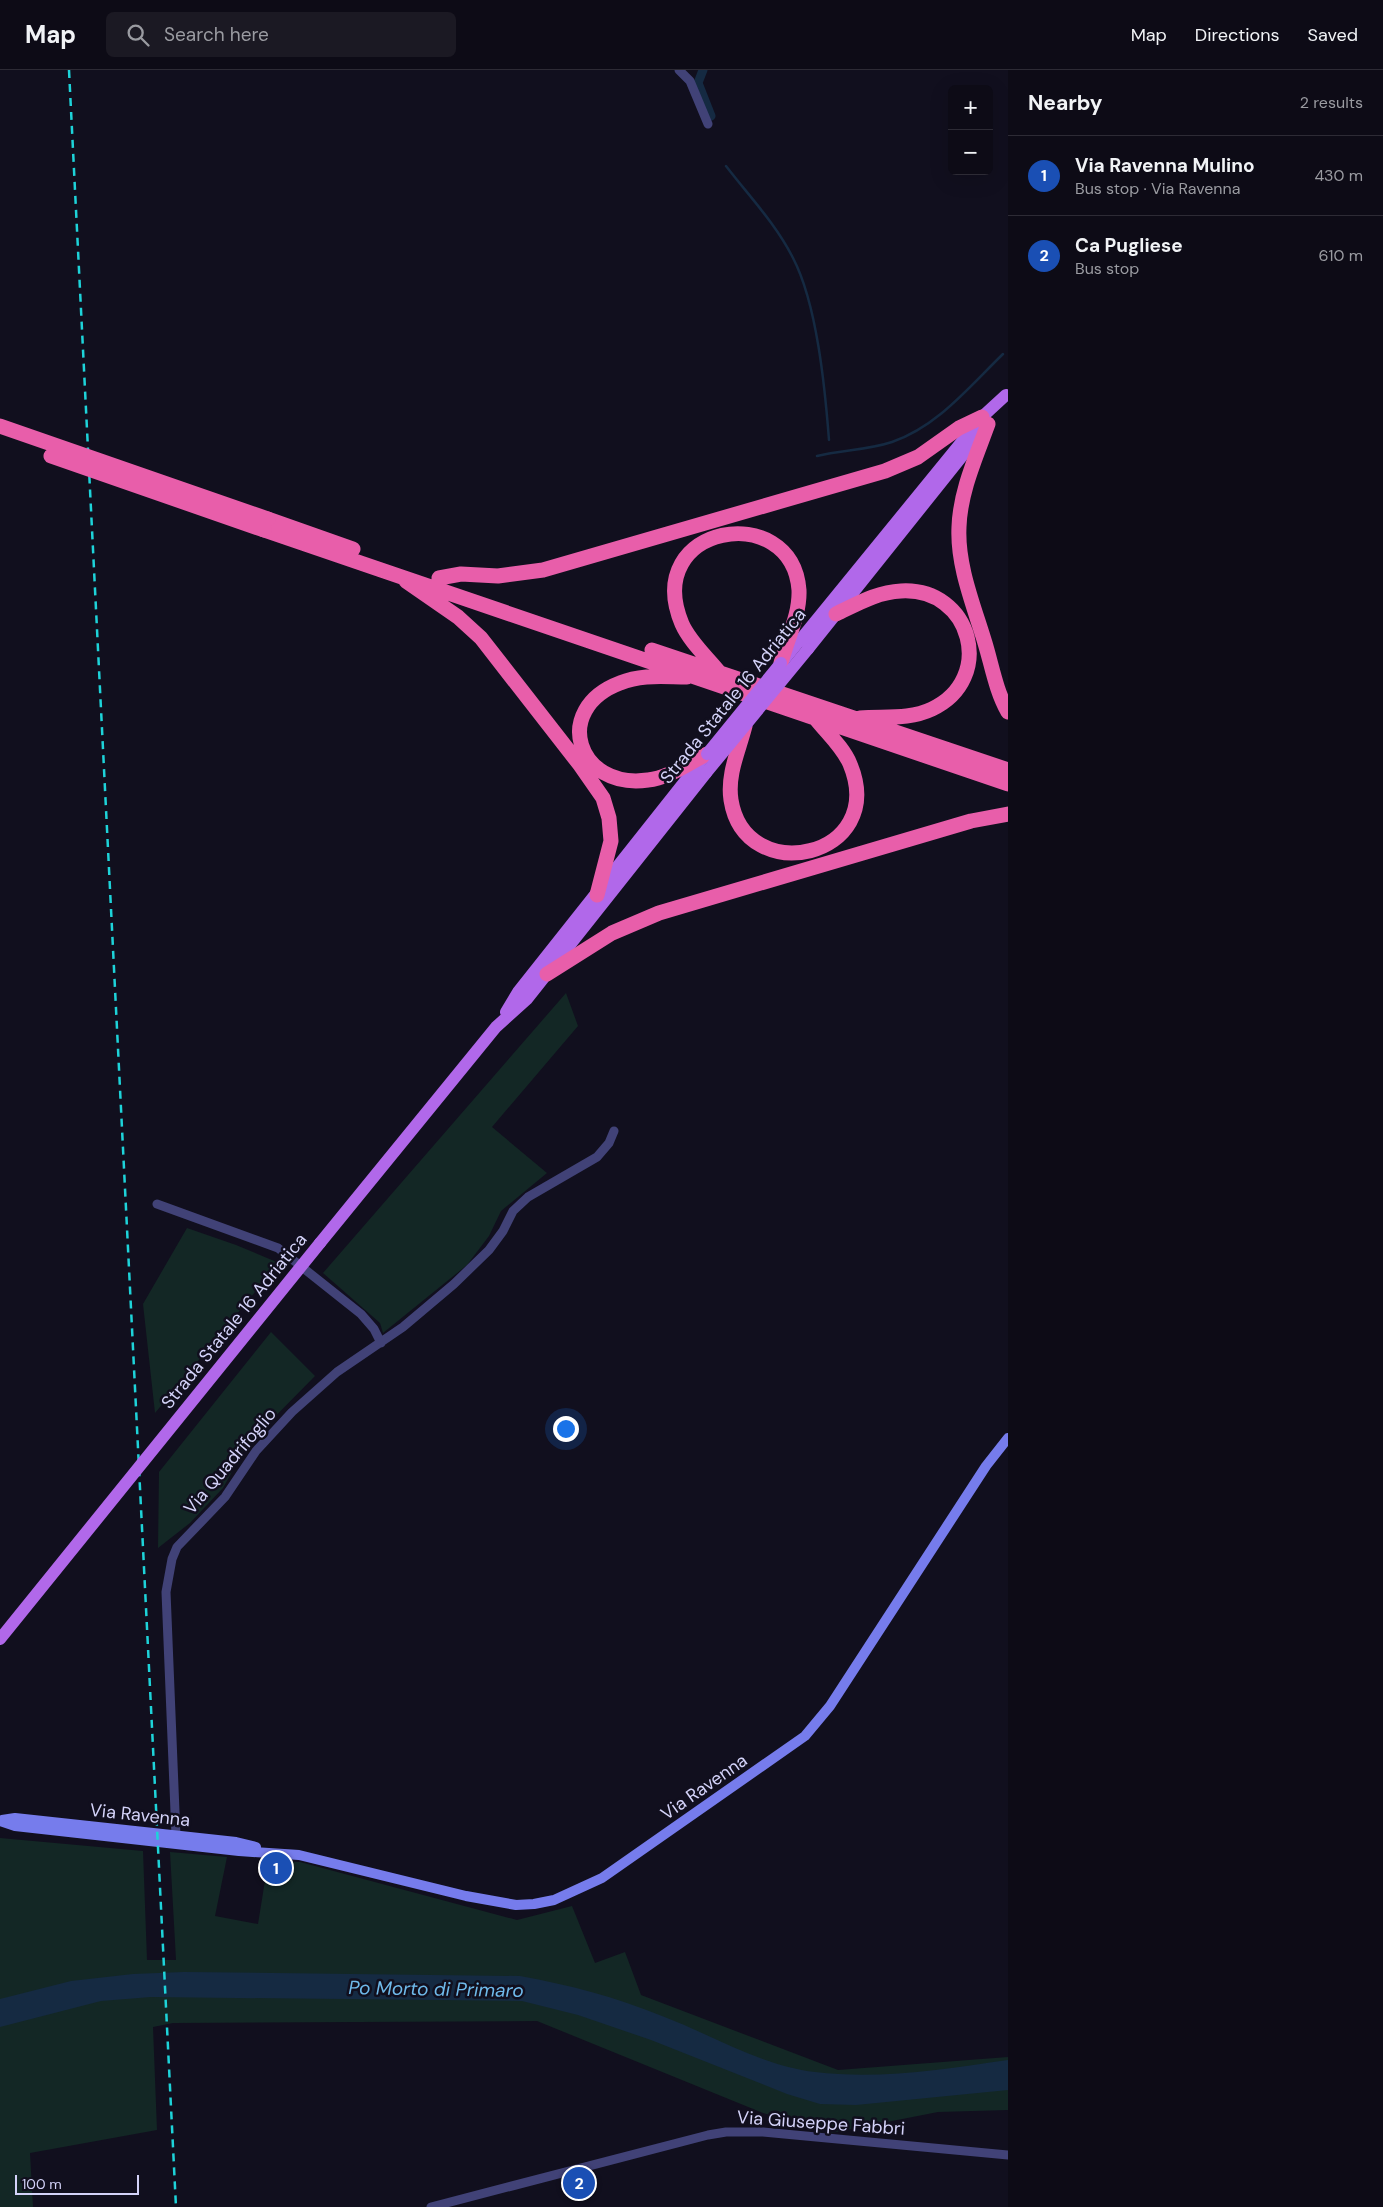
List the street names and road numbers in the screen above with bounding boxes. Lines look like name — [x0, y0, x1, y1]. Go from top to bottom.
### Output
street label: Strada Statale 16 Adriatica — [655, 603, 811, 789]
street label: Strada Statale 16 Adriatica — [156, 1228, 312, 1414]
street label: Via Quadrifoglio — [178, 1403, 282, 1519]
street label: Via Ravenna — [656, 1748, 752, 1826]
street label: Via Ravenna — [89, 1798, 191, 1832]
street label: Via Giuseppe Fabbri — [736, 2105, 906, 2141]

